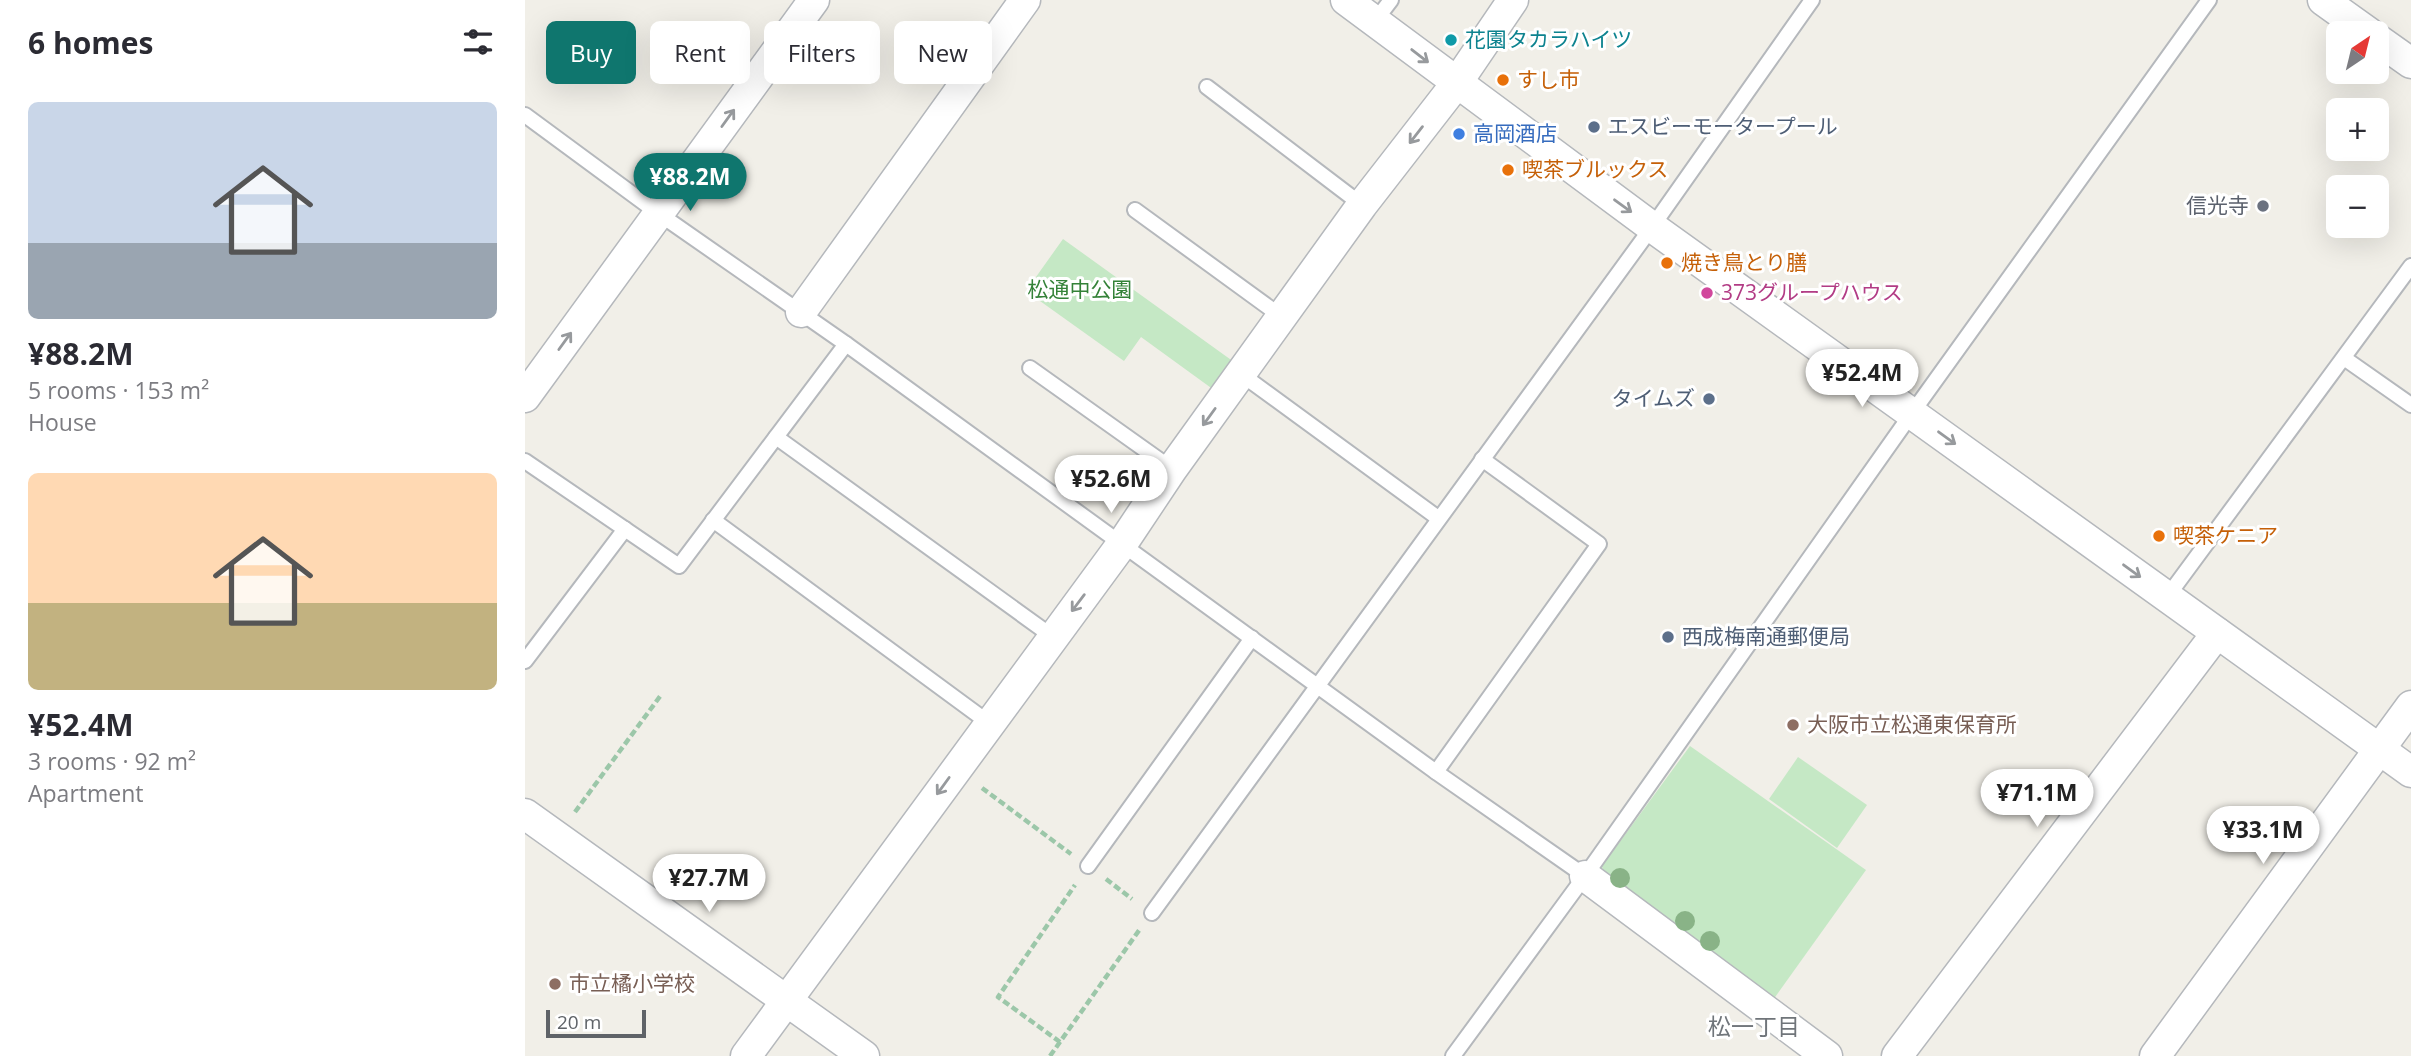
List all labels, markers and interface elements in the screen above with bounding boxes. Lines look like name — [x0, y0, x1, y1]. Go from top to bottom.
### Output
chip: Buy — [546, 21, 636, 84]
chip: Rent — [650, 21, 750, 84]
chip: Filters — [764, 21, 880, 84]
chip: New — [894, 21, 992, 84]
north arrow — [2326, 21, 2389, 84]
map controls — [2326, 21, 2389, 238]
text: 6 homes — [28, 22, 153, 63]
icon: filters — [459, 23, 497, 61]
place label: 花園タカラハイツ — [1465, 25, 1632, 53]
marker: 花園タカラハイツ — [1443, 32, 1459, 48]
one-way arrow — [1410, 48, 1429, 63]
place label: すし市 — [1517, 65, 1580, 93]
marker: すし市 — [1495, 72, 1511, 88]
button: + — [2326, 98, 2389, 161]
one-way arrow — [721, 109, 735, 128]
place label: エスビーモータープール — [1608, 112, 1838, 140]
place label: 高岡酒店 — [1473, 119, 1557, 147]
marker: エスビーモータープール — [1586, 119, 1602, 135]
one-way arrow — [1409, 125, 1424, 144]
marker: 高岡酒店 — [1451, 126, 1467, 142]
icon: home — [200, 147, 326, 273]
pin: ¥88.2M — [633, 154, 747, 213]
place label: 喫茶ブルックス — [1522, 155, 1668, 183]
text: ¥88.2M — [650, 160, 730, 192]
marker: 喫茶ブルックス — [1500, 162, 1516, 178]
button: − — [2326, 175, 2389, 238]
place label: 信光寺 — [2186, 191, 2249, 219]
one-way arrow — [1613, 198, 1632, 213]
marker: 信光寺 — [2255, 198, 2271, 214]
place label: 焼き鳥とり膳 — [1681, 248, 1807, 276]
marker: 焼き鳥とり膳 — [1659, 255, 1675, 271]
park label: 松通中公園 — [1028, 275, 1133, 303]
place label: 373グループハウス — [1721, 278, 1903, 306]
marker: 373グループハウス — [1699, 285, 1715, 301]
one-way arrow — [557, 332, 572, 351]
text: ¥88.2M — [28, 333, 133, 374]
pin: ¥52.4M — [1805, 350, 1919, 409]
text: ¥52.4M — [1822, 356, 1902, 388]
text: 5 rooms · 153 m² — [28, 374, 209, 406]
place label: タイムズ — [1611, 384, 1695, 412]
marker: タイムズ — [1701, 391, 1717, 407]
text: House — [28, 406, 97, 438]
one-way arrow — [1202, 407, 1216, 426]
one-way arrow — [1937, 431, 1956, 445]
pin: ¥52.6M — [1054, 456, 1168, 515]
text: ¥52.6M — [1071, 462, 1151, 494]
icon: home — [200, 518, 326, 644]
place label: 喫茶ケニア — [2173, 521, 2278, 549]
marker: 喫茶ケニア — [2151, 528, 2167, 544]
one-way arrow — [2122, 564, 2141, 578]
one-way arrow — [1071, 593, 1085, 612]
place label: 西成梅南通郵便局 — [1682, 622, 1850, 650]
marker: 西成梅南通郵便局 — [1660, 629, 1676, 645]
text: ¥52.4M — [28, 704, 133, 745]
place label: 大阪市立松通東保育所 — [1807, 710, 2017, 738]
marker: 大阪市立松通東保育所 — [1785, 717, 1801, 733]
text: 3 rooms · 92 m² — [28, 745, 196, 777]
pin: ¥71.1M — [1980, 770, 2094, 829]
one-way arrow — [936, 776, 950, 795]
text: ¥71.1M — [1997, 776, 2077, 808]
text: Apartment — [28, 777, 144, 809]
pin: ¥33.1M — [2206, 806, 2320, 866]
text: ¥33.1M — [2223, 813, 2303, 845]
pin: ¥27.7M — [652, 855, 766, 914]
text: ¥27.7M — [669, 861, 749, 893]
place label: 市立橘小学校 — [569, 969, 695, 997]
marker: 市立橘小学校 — [547, 976, 563, 992]
scale bar — [546, 1007, 646, 1039]
text: 20 m — [557, 1009, 601, 1035]
district label: 松一丁目 — [1708, 1010, 1800, 1042]

